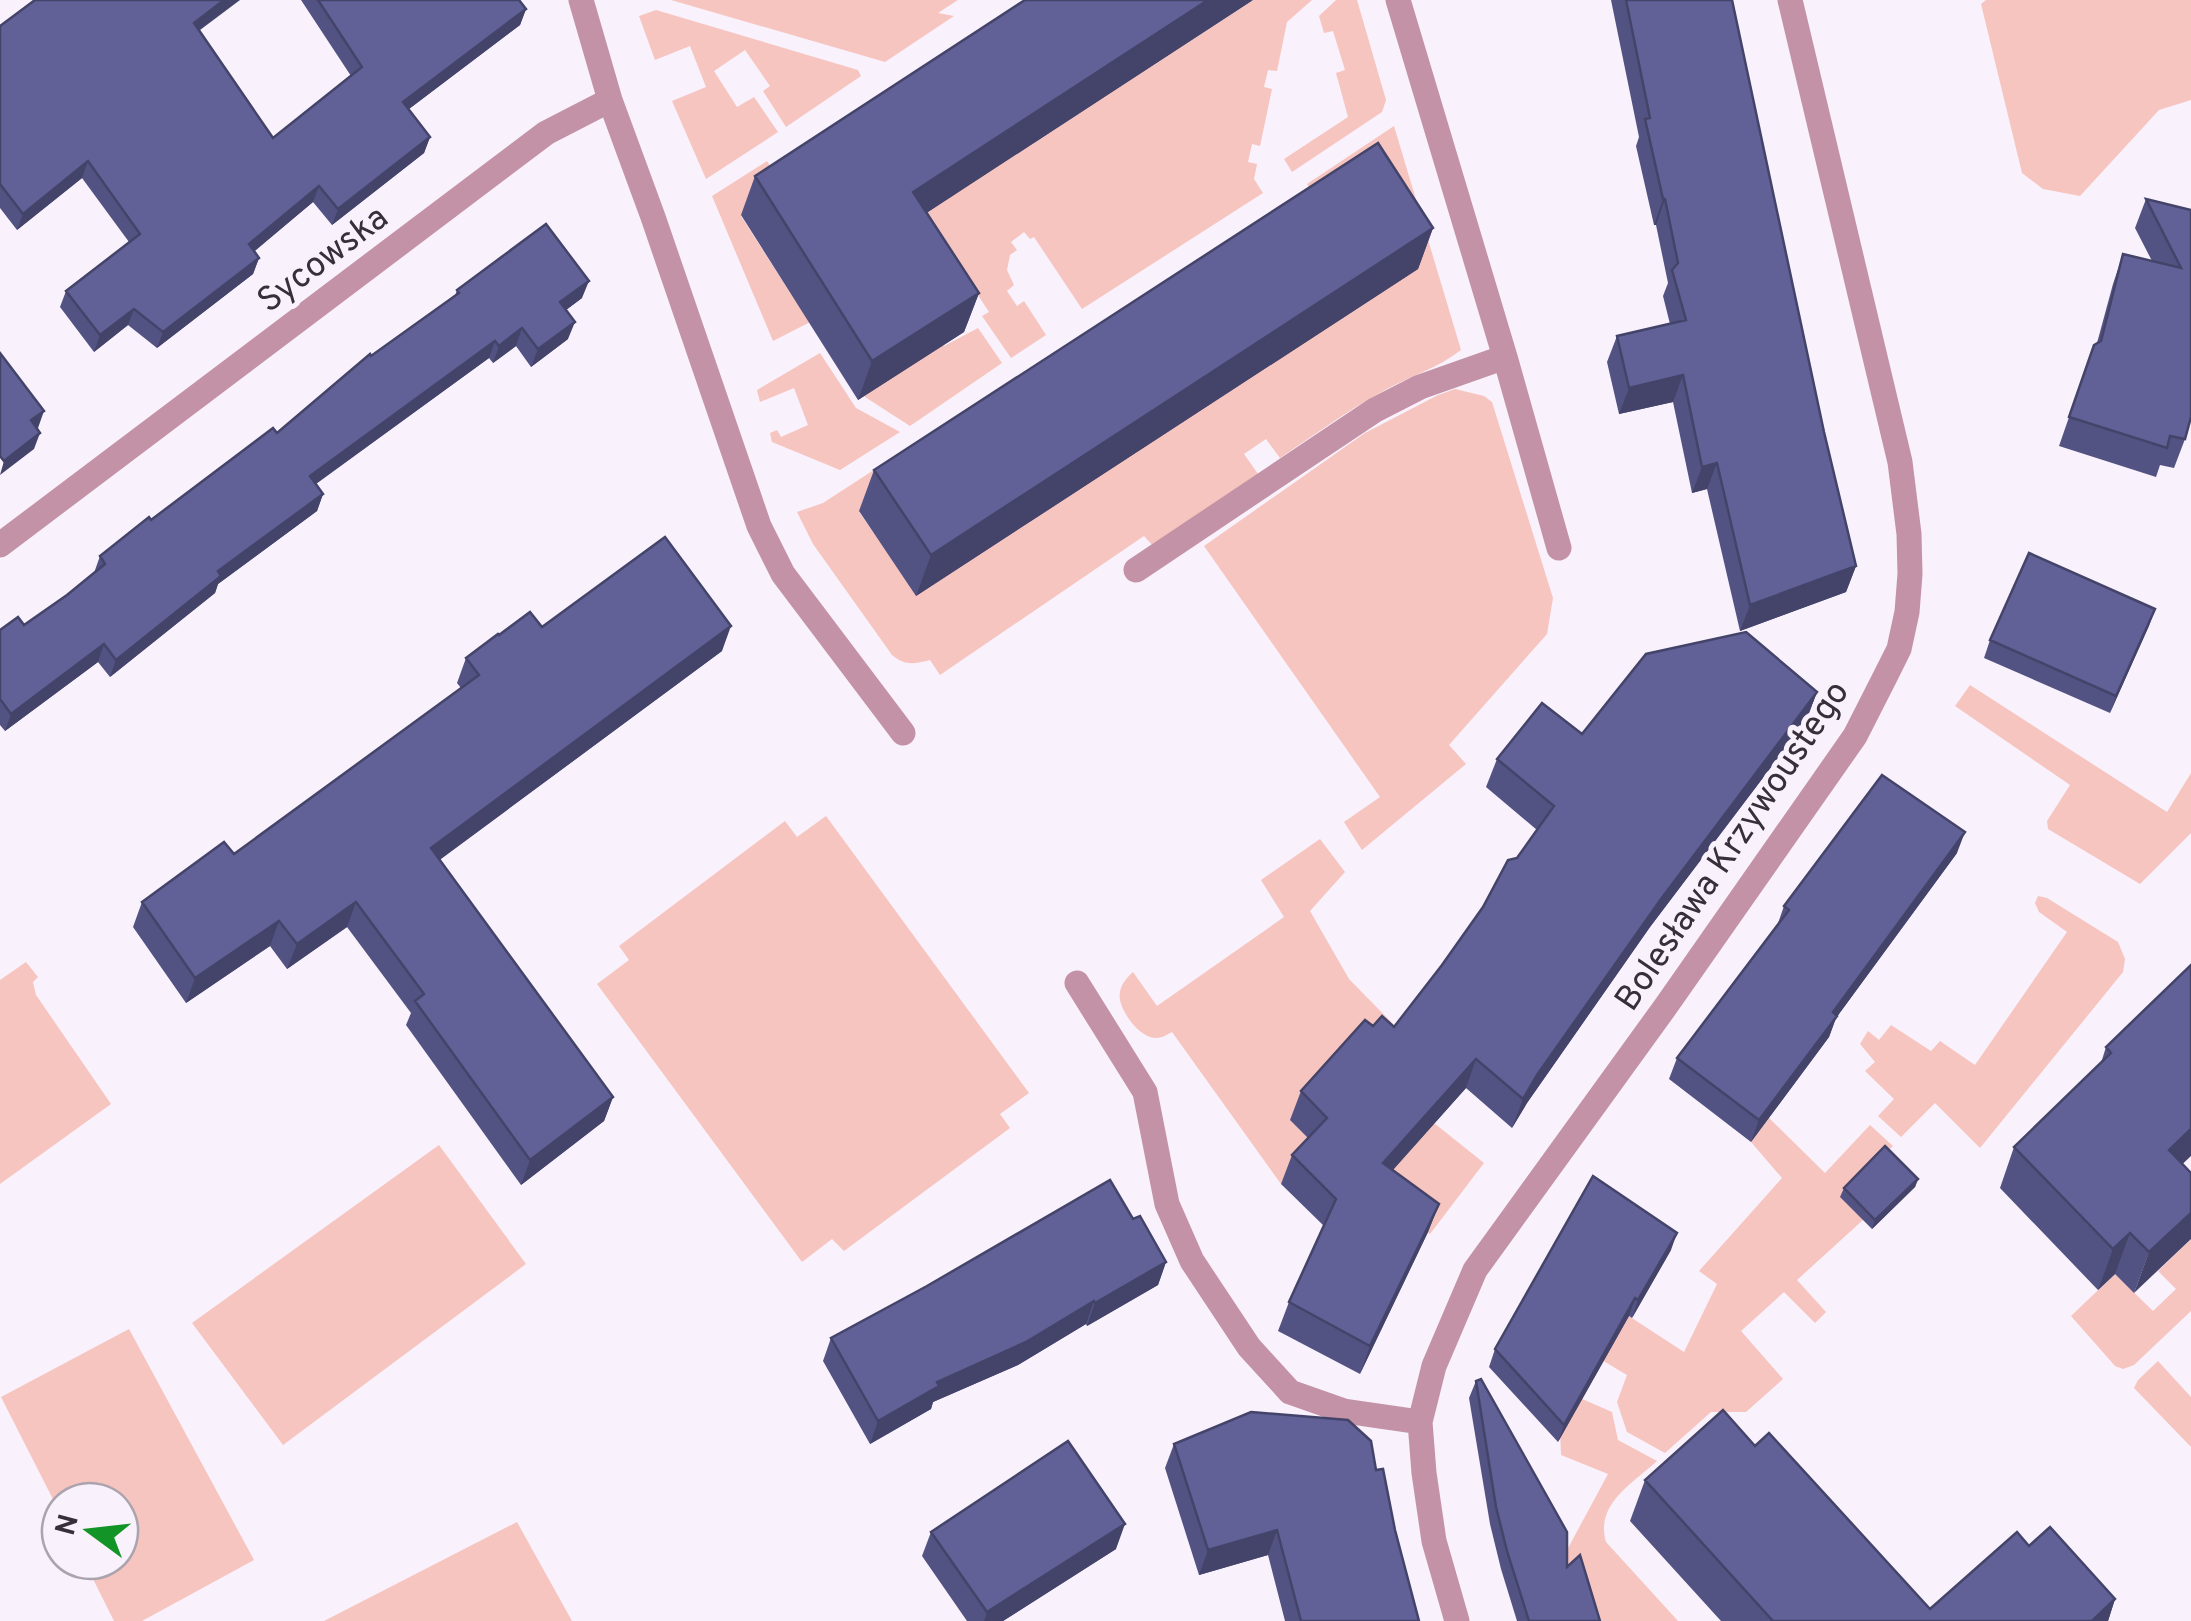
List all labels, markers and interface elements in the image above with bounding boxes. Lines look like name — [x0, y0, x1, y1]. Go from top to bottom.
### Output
street label: Sycowska — [249, 197, 398, 324]
street label: Bolesława Krzywoustego — [1606, 673, 1861, 1020]
north arrow — [40, 1481, 140, 1581]
text: N — [49, 1511, 89, 1540]

